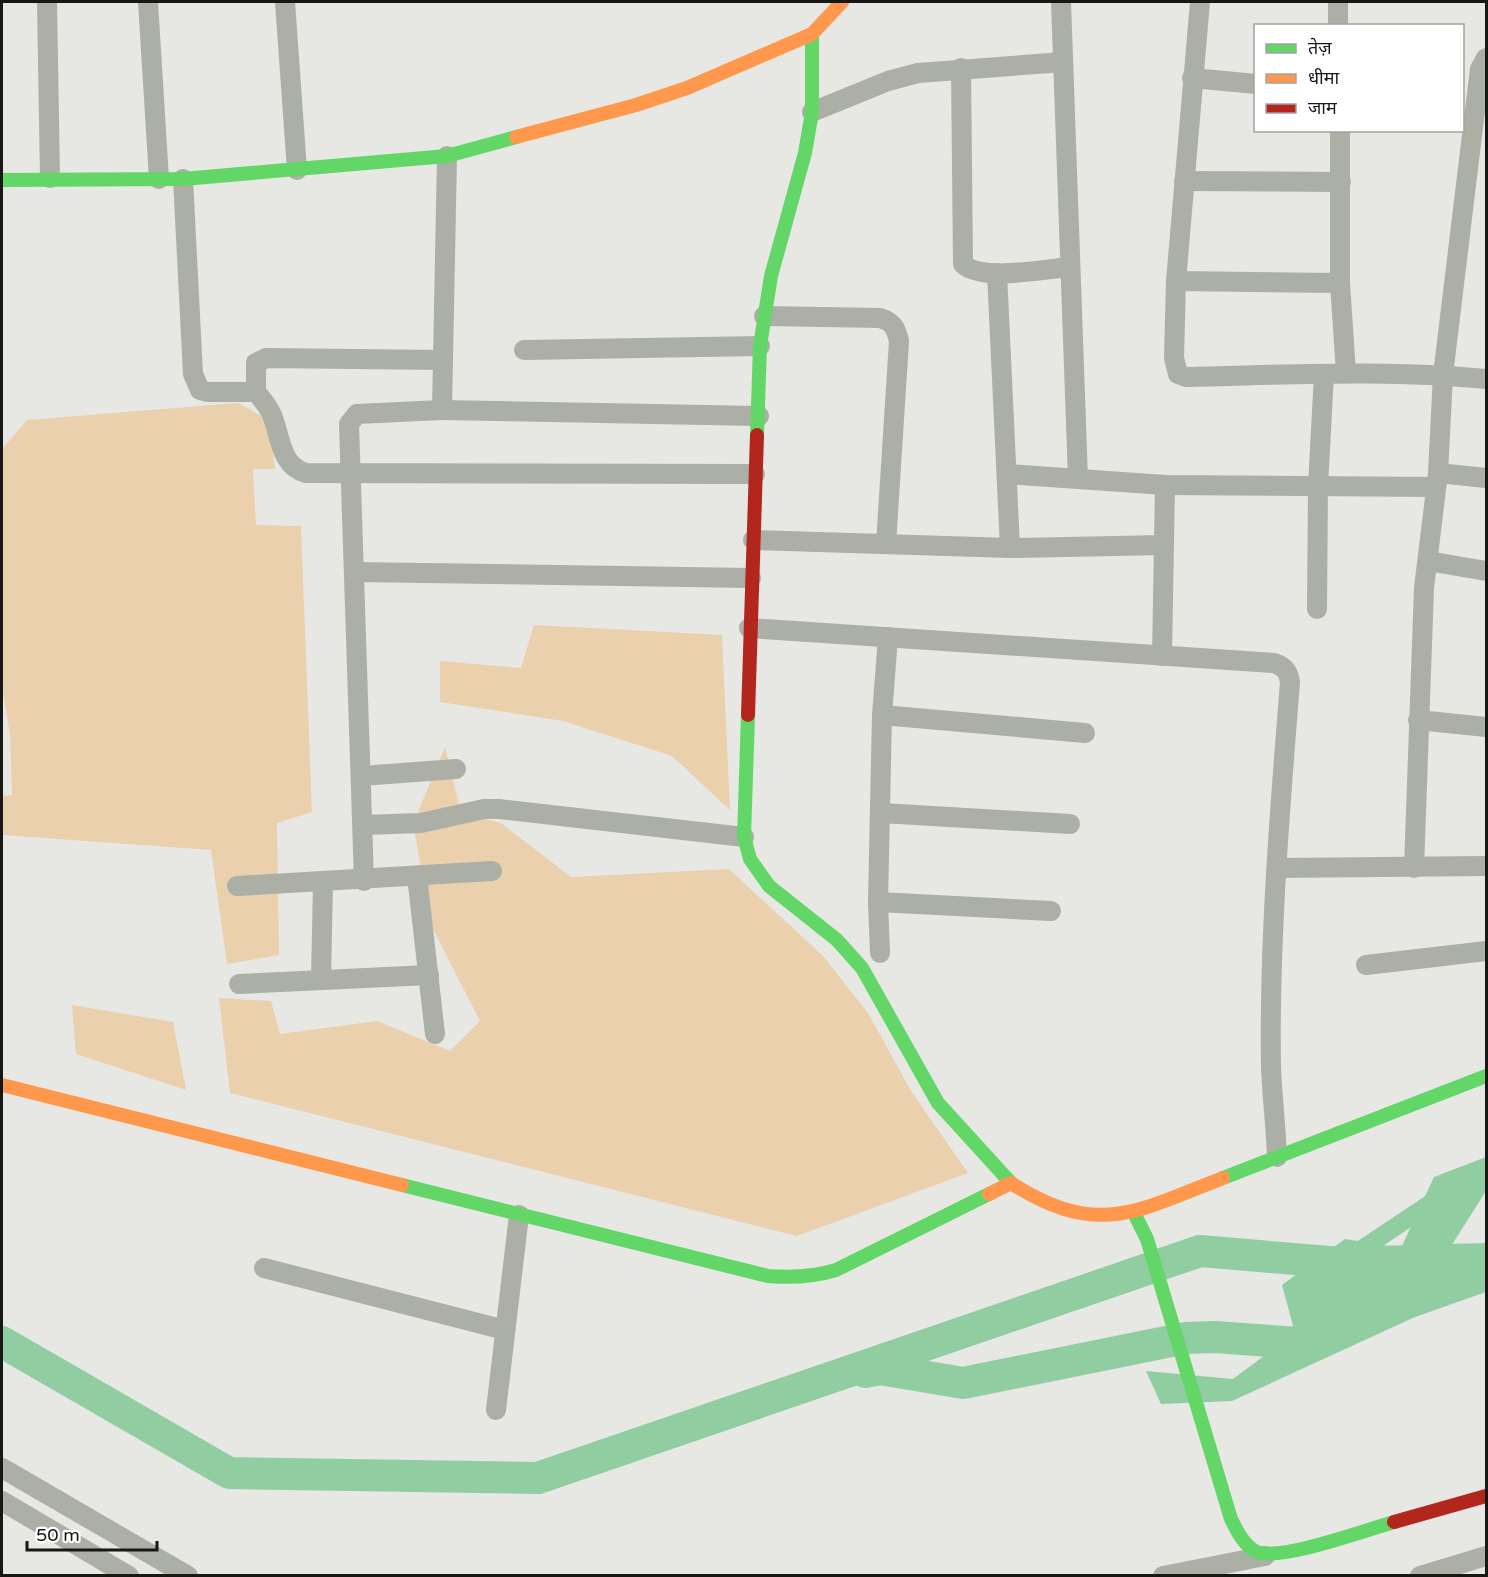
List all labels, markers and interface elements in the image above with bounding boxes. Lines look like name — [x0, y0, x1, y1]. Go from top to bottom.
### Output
legend — [1254, 24, 1464, 132]
text: तेज़ — [1308, 37, 1332, 59]
text: धीमा — [1308, 67, 1339, 89]
text: जाम — [1308, 97, 1338, 119]
scale bar — [27, 1514, 158, 1552]
text: 50 m — [36, 1524, 80, 1546]

